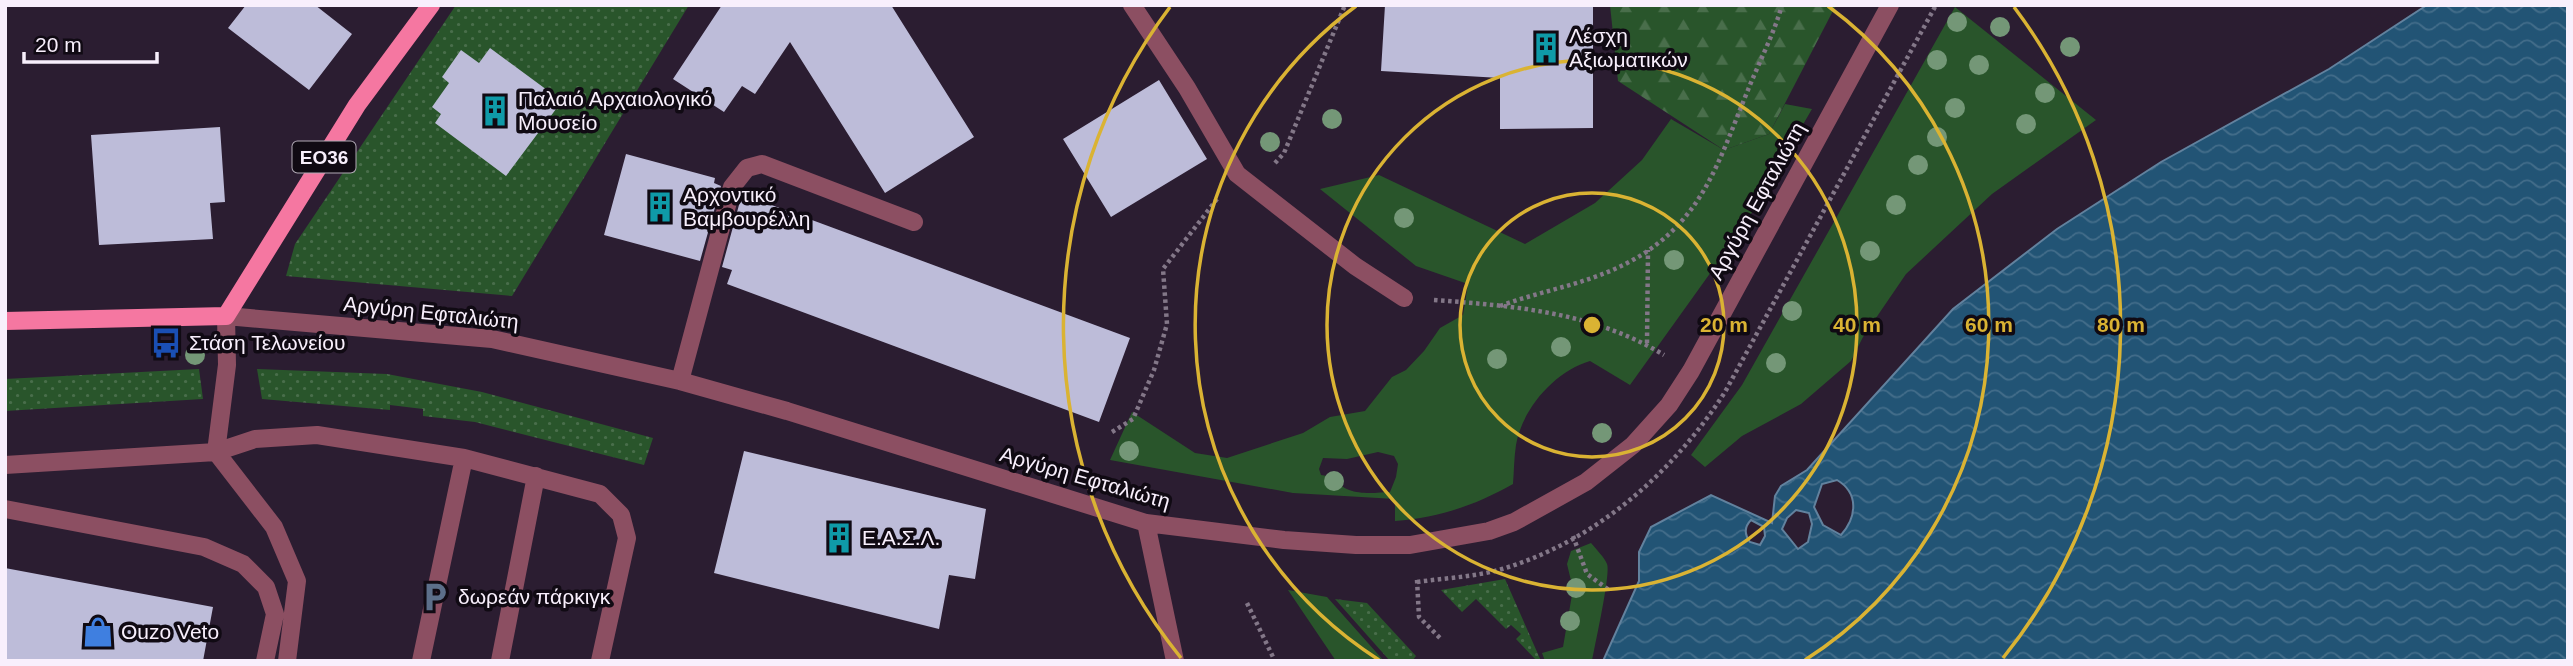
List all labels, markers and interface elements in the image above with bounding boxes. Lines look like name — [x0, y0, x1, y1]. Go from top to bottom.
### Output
scale bar — [24, 21, 158, 65]
place label: Λέσχη Αξιωματικών — [1569, 24, 1688, 71]
building icon: Λέσχη Αξιωματικών — [1529, 31, 1563, 65]
text: 20 m — [35, 33, 82, 56]
place label: Παλαιό Αρχαιολογικό Μουσείο — [518, 87, 712, 134]
building icon: Παλαιό Αρχαιολογικό Μουσείο — [478, 94, 512, 128]
street label: Αργύρη Εφταλιώτη — [1704, 118, 1809, 283]
road number: ΕΟ36 — [292, 141, 356, 172]
place label: Αρχοντικό Βαμβουρέλλη — [683, 183, 810, 230]
building icon: Αρχοντικό Βαμβουρέλλη — [643, 190, 677, 224]
street label: Αργύρη Εφταλιώτη — [342, 292, 520, 333]
centre of rings — [1580, 313, 1604, 337]
text: 20 m — [1700, 313, 1748, 336]
text: 40 m — [1833, 313, 1881, 336]
text: 60 m — [1965, 313, 2013, 336]
text: 80 m — [2097, 313, 2145, 336]
bus stop icon: Στάση Τελωνείου — [149, 326, 183, 360]
place label: Στάση Τελωνείου — [189, 331, 345, 354]
street label: Αργύρη Εφταλιώτη — [997, 442, 1173, 513]
building icon: Ε.Α.Σ.Λ. — [822, 521, 856, 555]
place label: Ε.Α.Σ.Λ. — [862, 526, 940, 549]
parking icon: δωρεάν πάρκιγκ — [418, 580, 452, 614]
place label: δωρεάν πάρκιγκ — [458, 585, 611, 608]
shop icon: Ouzo Veto — [81, 615, 115, 649]
place label: Ouzo Veto — [121, 620, 219, 643]

